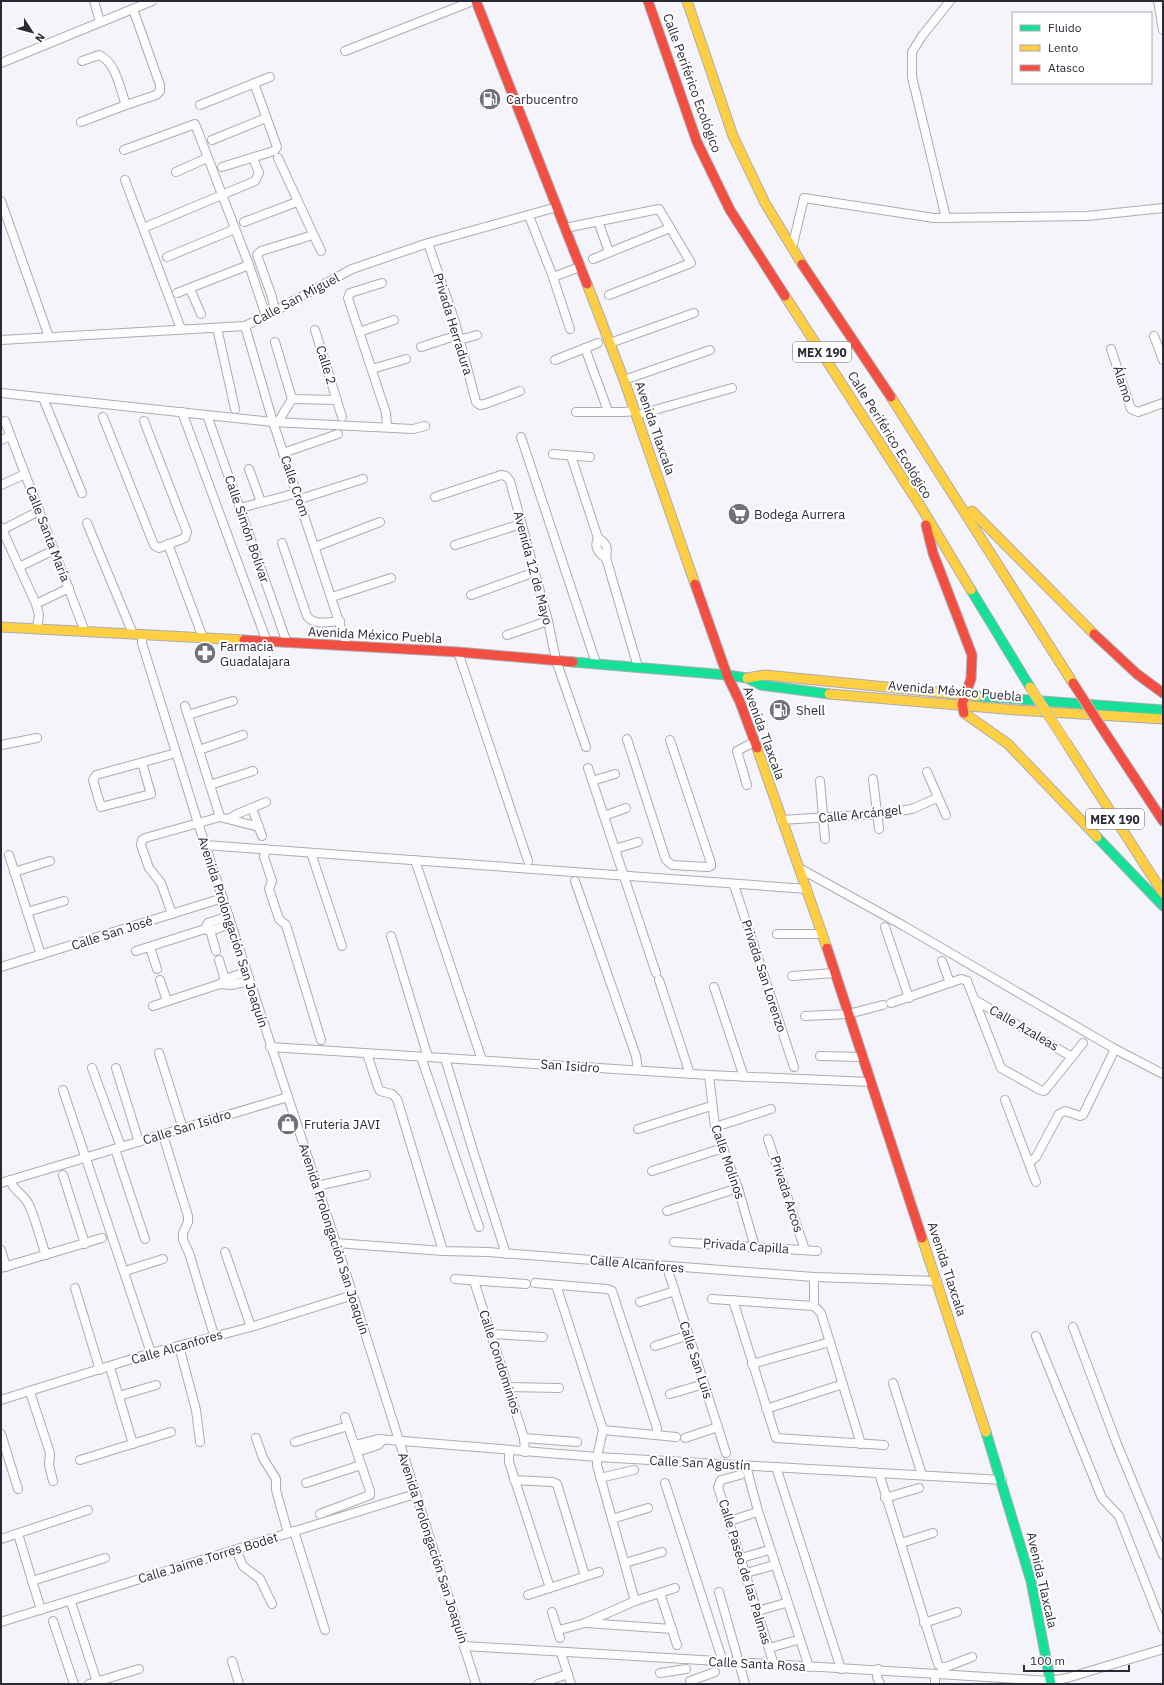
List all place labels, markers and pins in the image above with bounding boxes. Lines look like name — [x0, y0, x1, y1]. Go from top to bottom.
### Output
fuel station icon: Carbucentro — [477, 86, 503, 112]
place label: Carbucentro — [506, 91, 578, 108]
supermarket icon: Bodega Aurrera — [726, 501, 752, 527]
place label: Bodega Aurrera — [754, 506, 845, 523]
place label: Farmacia Guadalajara — [220, 638, 290, 670]
pharmacy icon: Farmacia Guadalajara — [192, 640, 218, 666]
fuel station icon: Shell — [767, 697, 793, 723]
place label: Shell — [796, 702, 826, 719]
shop icon: Fruteria JAVI — [275, 1111, 301, 1137]
place label: Fruteria JAVI — [304, 1116, 380, 1133]

